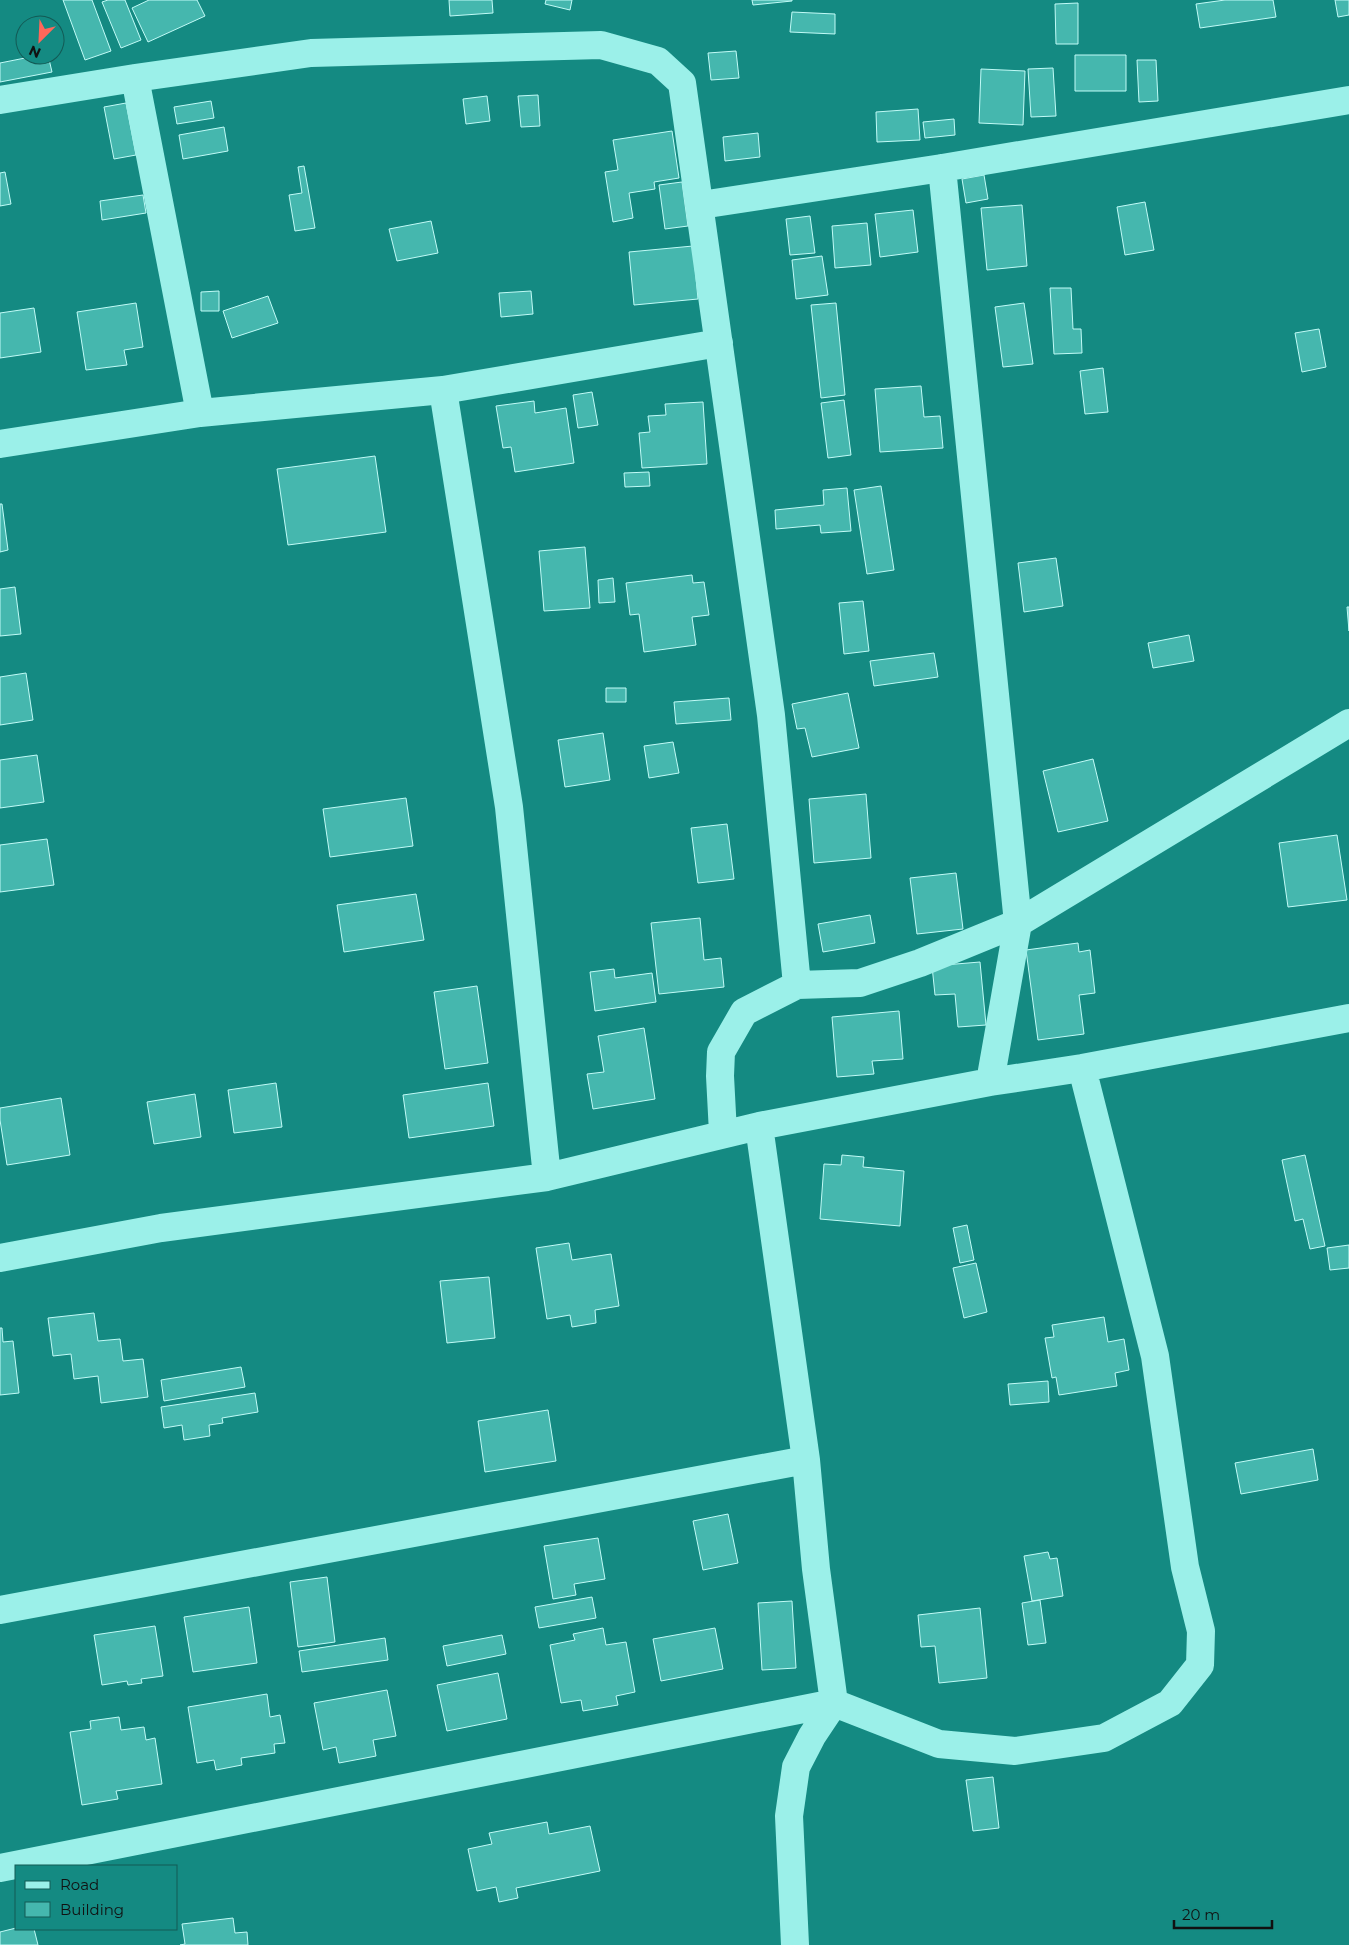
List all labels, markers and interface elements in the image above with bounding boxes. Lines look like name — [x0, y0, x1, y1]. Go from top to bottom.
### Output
north arrow — [15, 15, 65, 65]
text: N — [26, 41, 44, 62]
legend — [15, 1865, 178, 1930]
text: Road — [60, 1875, 99, 1894]
scale bar — [1174, 1898, 1272, 1930]
text: Building — [60, 1900, 124, 1919]
text: 20 m — [1182, 1905, 1220, 1924]

